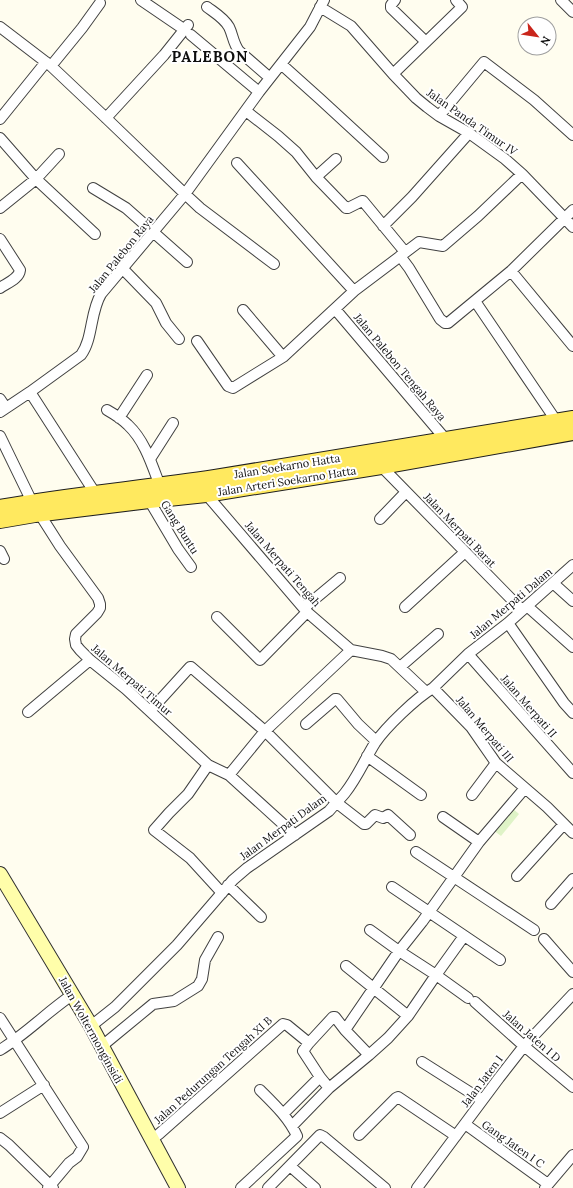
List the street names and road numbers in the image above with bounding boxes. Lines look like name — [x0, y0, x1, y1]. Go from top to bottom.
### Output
street label: Jalan Panda Timur IV — [423, 85, 521, 159]
street label: Jalan Palebon Raya — [85, 212, 157, 296]
street label: Jalan Palebon Tengah Raya — [350, 310, 449, 424]
street label: Jalan Soekarno Hatta — [232, 451, 341, 481]
street label: Jalan Arteri Soekarno Hatta — [216, 463, 358, 499]
street label: Jalan Merpati Barat — [420, 489, 500, 571]
street label: Gang Buntu — [158, 498, 202, 557]
street label: Jalan Merpati Tengah — [241, 518, 324, 610]
street label: Jalan Merpati Dalam — [466, 564, 555, 642]
street label: Jalan Merpati Timur — [88, 640, 175, 719]
street label: Jalan Merpati II — [497, 671, 560, 740]
street label: Jalan Merpati III — [453, 692, 517, 765]
street label: Jalan Merpati Dalam — [236, 791, 329, 864]
street label: Jalan Woltermonginsidi — [55, 973, 126, 1086]
street label: Jalan Jaten I D — [500, 1006, 564, 1065]
street label: Jalan Pedurungan Tengah XI B — [150, 1013, 275, 1127]
street label: Jalan Jaten I — [457, 1052, 506, 1110]
street label: Gang Jaten I C — [479, 1117, 547, 1171]

